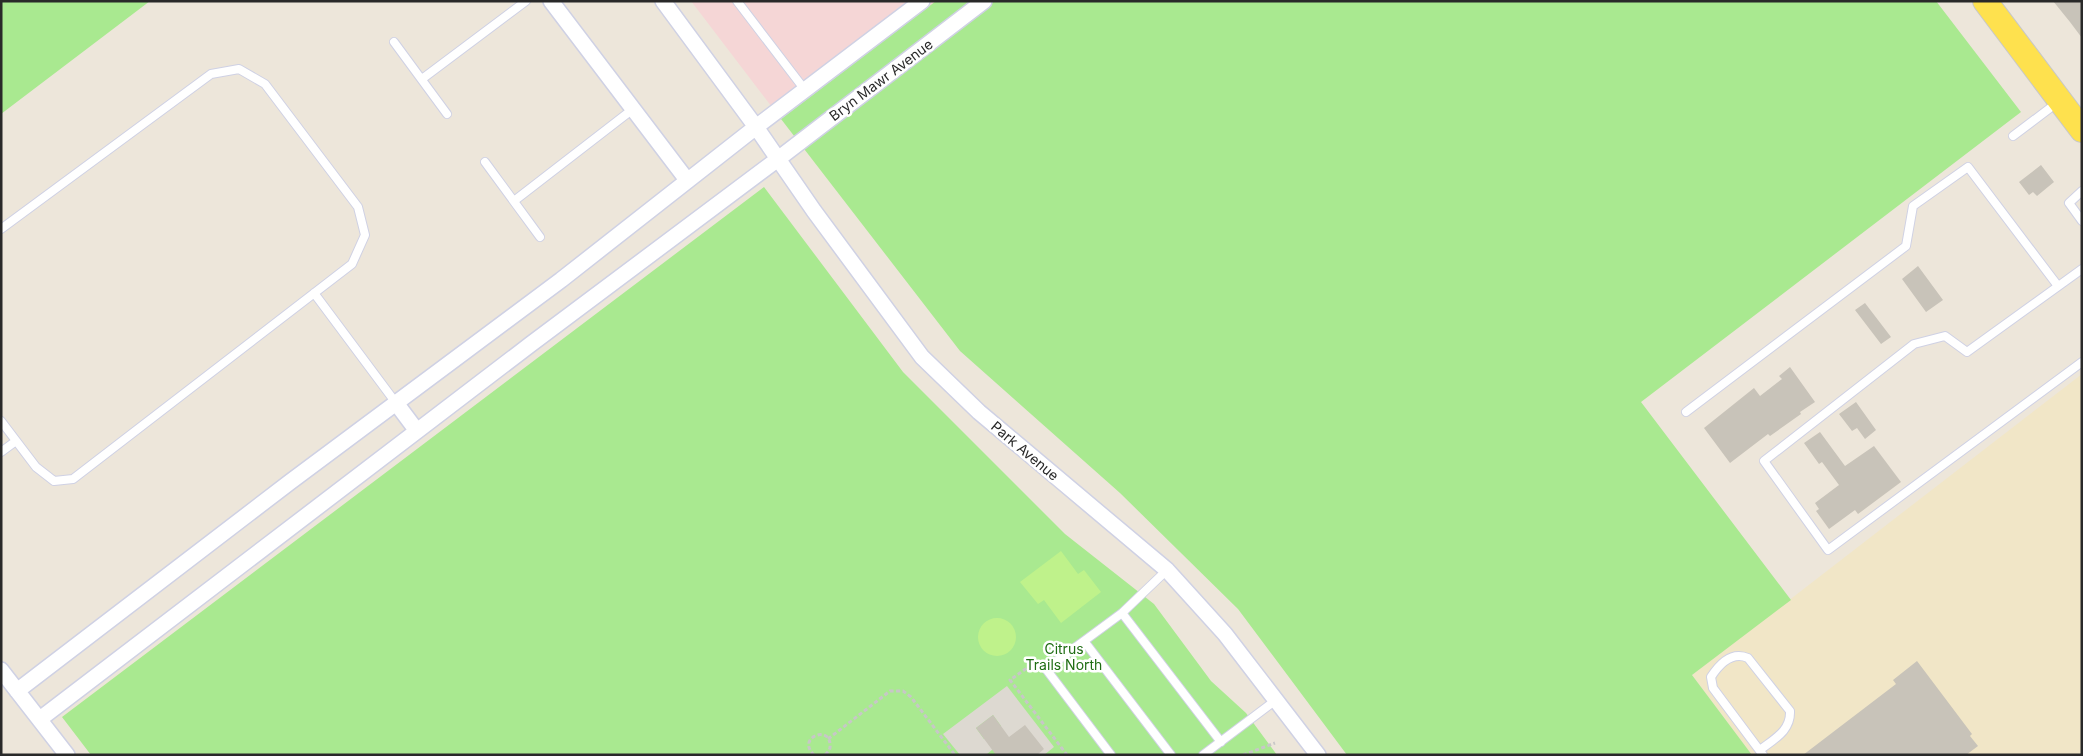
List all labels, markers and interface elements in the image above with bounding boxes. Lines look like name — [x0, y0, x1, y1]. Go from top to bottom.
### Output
street label: Bryn Mawr Avenue — [826, 35, 936, 124]
street label: Park Avenue — [988, 417, 1063, 484]
park label: Citrus Trails North — [1026, 640, 1102, 673]

